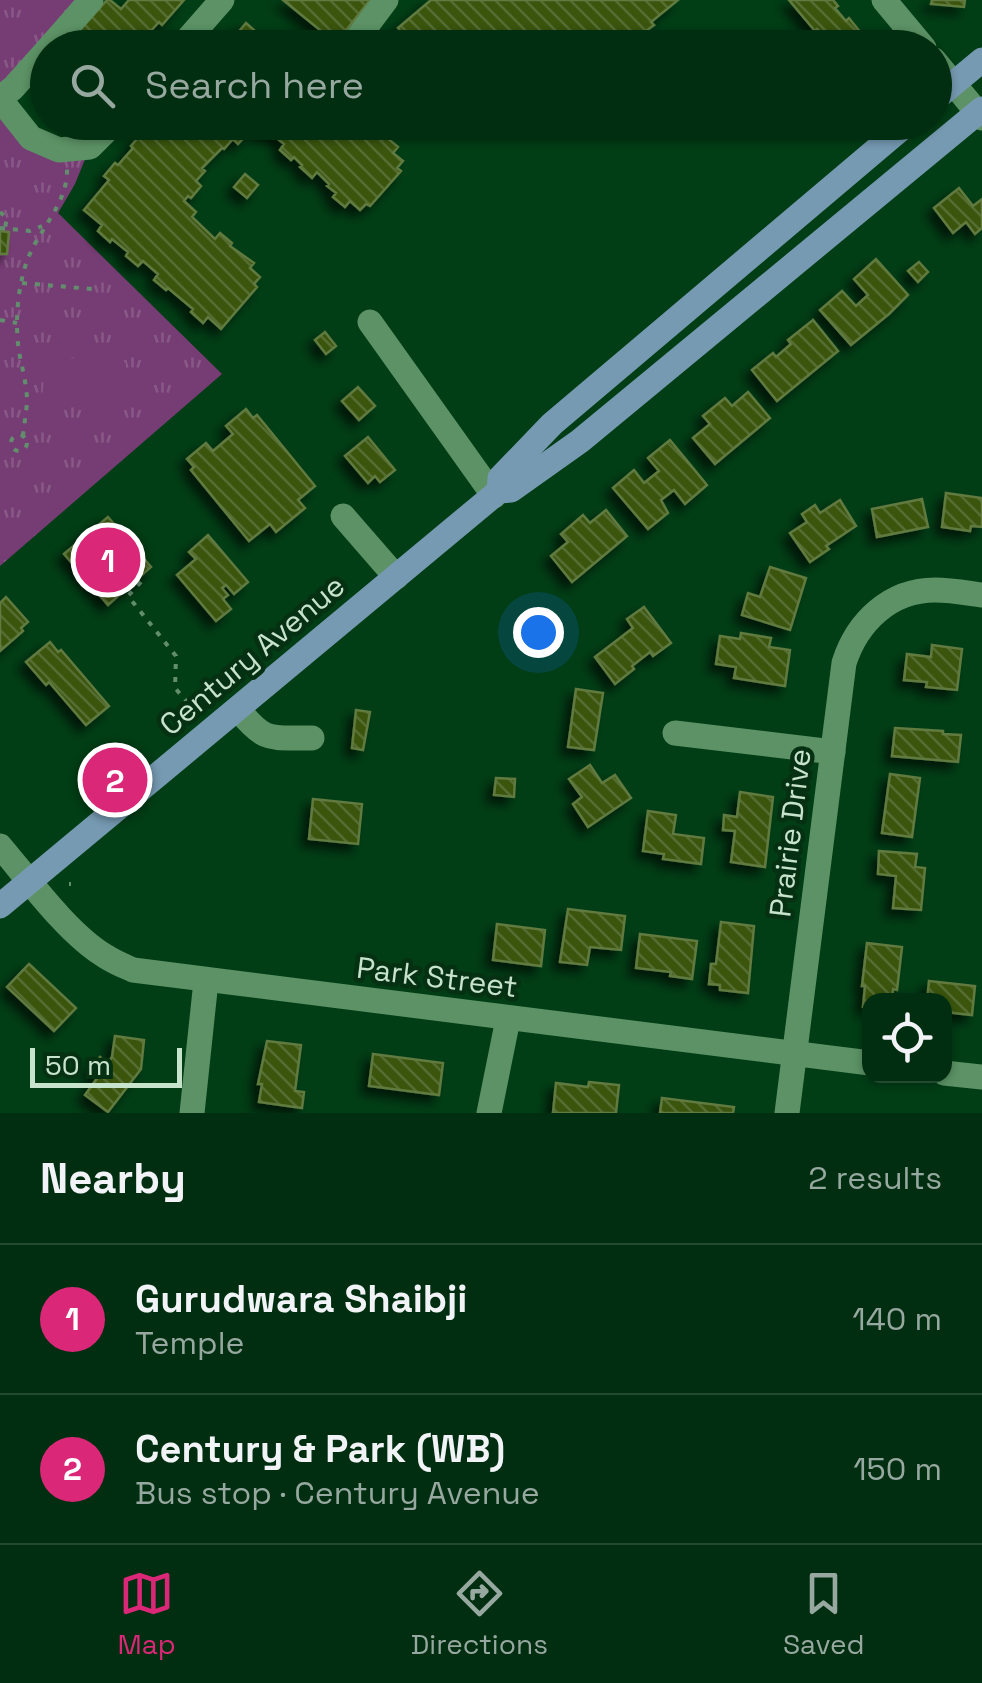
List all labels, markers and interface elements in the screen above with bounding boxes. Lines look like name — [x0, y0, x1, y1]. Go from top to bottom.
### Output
search box — [30, 30, 952, 140]
icon: search — [65, 58, 120, 113]
text: Search here — [145, 61, 364, 109]
pin: 1 — [76, 522, 140, 598]
street label: Century Avenue — [151, 566, 353, 744]
your location — [513, 607, 564, 658]
pin: 2 — [82, 742, 148, 818]
street label: Prairie Drive — [760, 747, 820, 919]
street label: Park Street — [354, 948, 520, 1006]
map controls — [862, 993, 952, 1083]
button: locate — [862, 993, 952, 1083]
scale bar — [30, 1043, 182, 1088]
text: 50 m — [45, 1047, 111, 1083]
text: Nearby — [40, 1152, 186, 1205]
text: 2 results — [808, 1158, 942, 1198]
text: Gurudwara Shaibji — [135, 1275, 467, 1323]
text: 1 — [65, 1299, 80, 1339]
text: 140 m — [852, 1299, 942, 1339]
text: Temple — [135, 1323, 244, 1363]
text: Century & Park (WB) — [135, 1425, 505, 1473]
text: 2 — [63, 1449, 82, 1489]
text: 150 m — [853, 1449, 942, 1489]
text: Bus stop · Century Avenue — [135, 1473, 540, 1513]
tab: Map — [117, 1566, 176, 1662]
tab: Directions — [411, 1566, 548, 1662]
tab: Saved — [783, 1566, 865, 1662]

